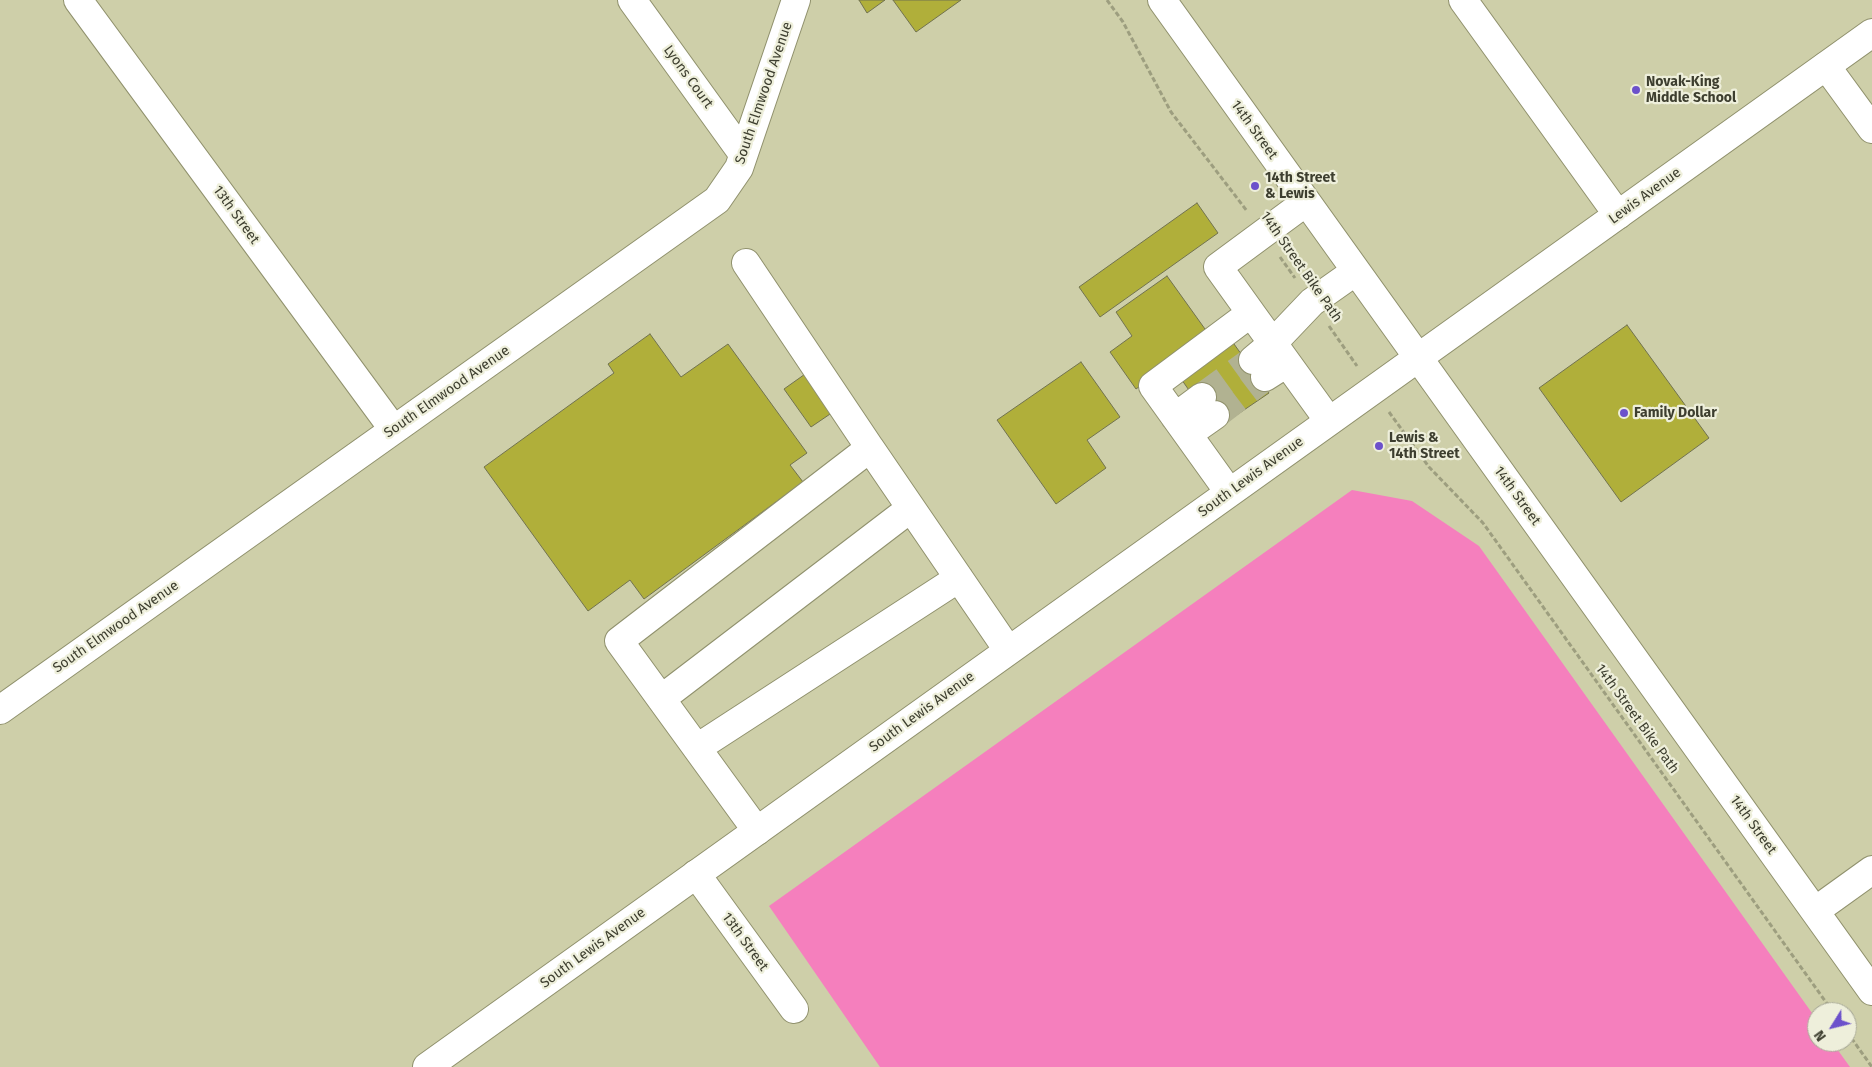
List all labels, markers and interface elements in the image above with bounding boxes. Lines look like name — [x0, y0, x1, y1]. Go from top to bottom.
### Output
street label: South Elmwood Avenue — [732, 20, 796, 166]
street label: Lyons Court — [660, 42, 716, 112]
place label: Novak-King Middle School — [1646, 74, 1736, 106]
marker: Novak-King Middle School — [1630, 84, 1642, 96]
street label: 14th Street — [1227, 97, 1281, 163]
street label: Lewis Avenue — [1606, 164, 1684, 228]
place label: 14th Street & Lewis — [1265, 170, 1336, 202]
marker: 14th Street & Lewis — [1249, 180, 1261, 192]
street label: 13th Street — [209, 183, 263, 247]
street label: 14th Street Bike Path — [1256, 208, 1346, 326]
street label: South Elmwood Avenue — [381, 342, 513, 442]
place label: Family Dollar — [1634, 405, 1717, 421]
marker: Family Dollar — [1618, 407, 1630, 419]
place label: Lewis & 14th Street — [1389, 430, 1460, 462]
street label: South Lewis Avenue — [1195, 433, 1307, 521]
marker: Lewis & 14th Street — [1373, 440, 1385, 452]
street label: 14th Street — [1490, 463, 1544, 529]
street label: South Elmwood Avenue — [50, 577, 182, 677]
street label: 14th Street Bike Path — [1592, 661, 1682, 777]
street label: South Lewis Avenue — [866, 668, 978, 756]
street label: 14th Street — [1726, 792, 1780, 858]
street label: South Lewis Avenue — [537, 904, 649, 992]
street label: 13th Street — [718, 910, 772, 974]
north arrow — [1807, 1002, 1857, 1052]
text: N — [1811, 1027, 1830, 1044]

